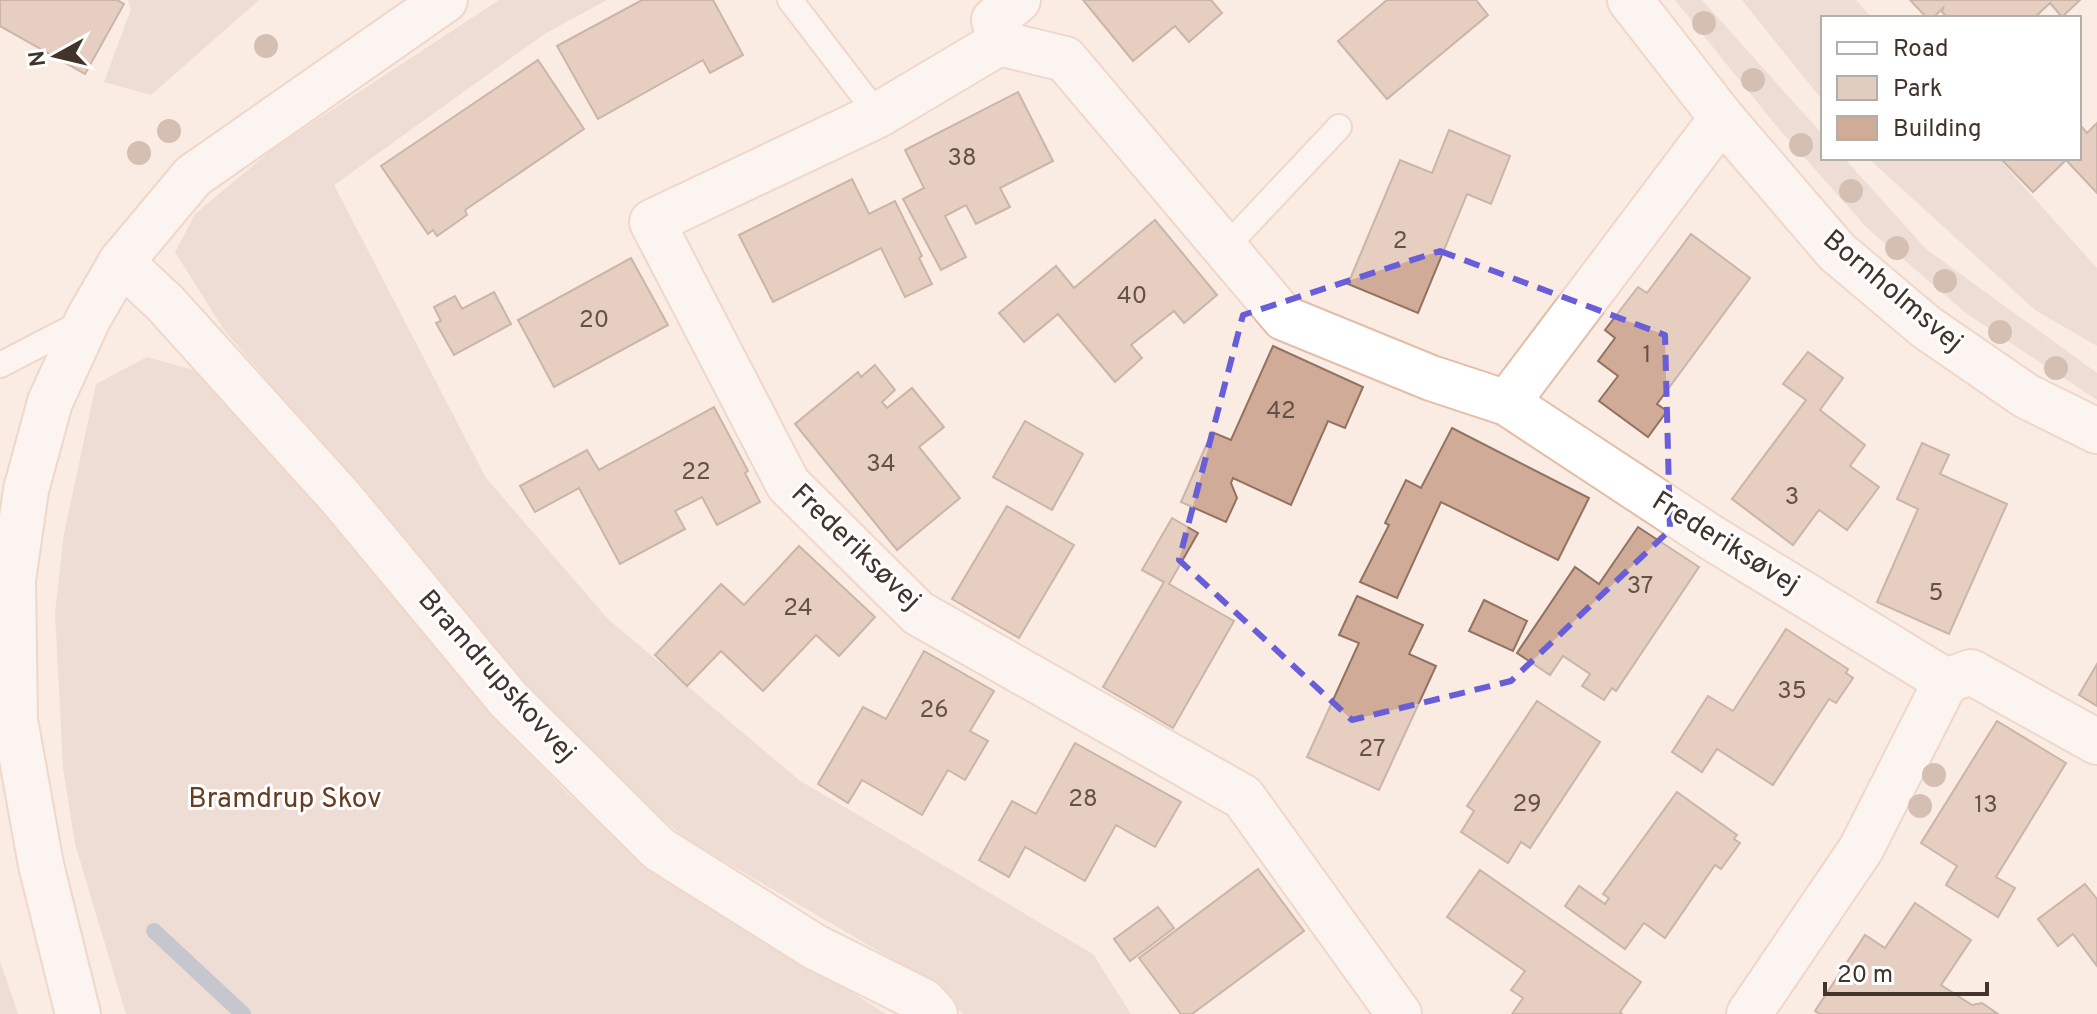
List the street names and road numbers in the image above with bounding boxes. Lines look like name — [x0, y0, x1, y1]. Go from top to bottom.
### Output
street label: Bornholmsvej — [1814, 223, 1970, 361]
street label: Frederiksøvej — [782, 477, 928, 619]
street label: Frederiksøvej — [1644, 484, 1806, 604]
street label: Bramdrupskovvej — [409, 583, 583, 771]

